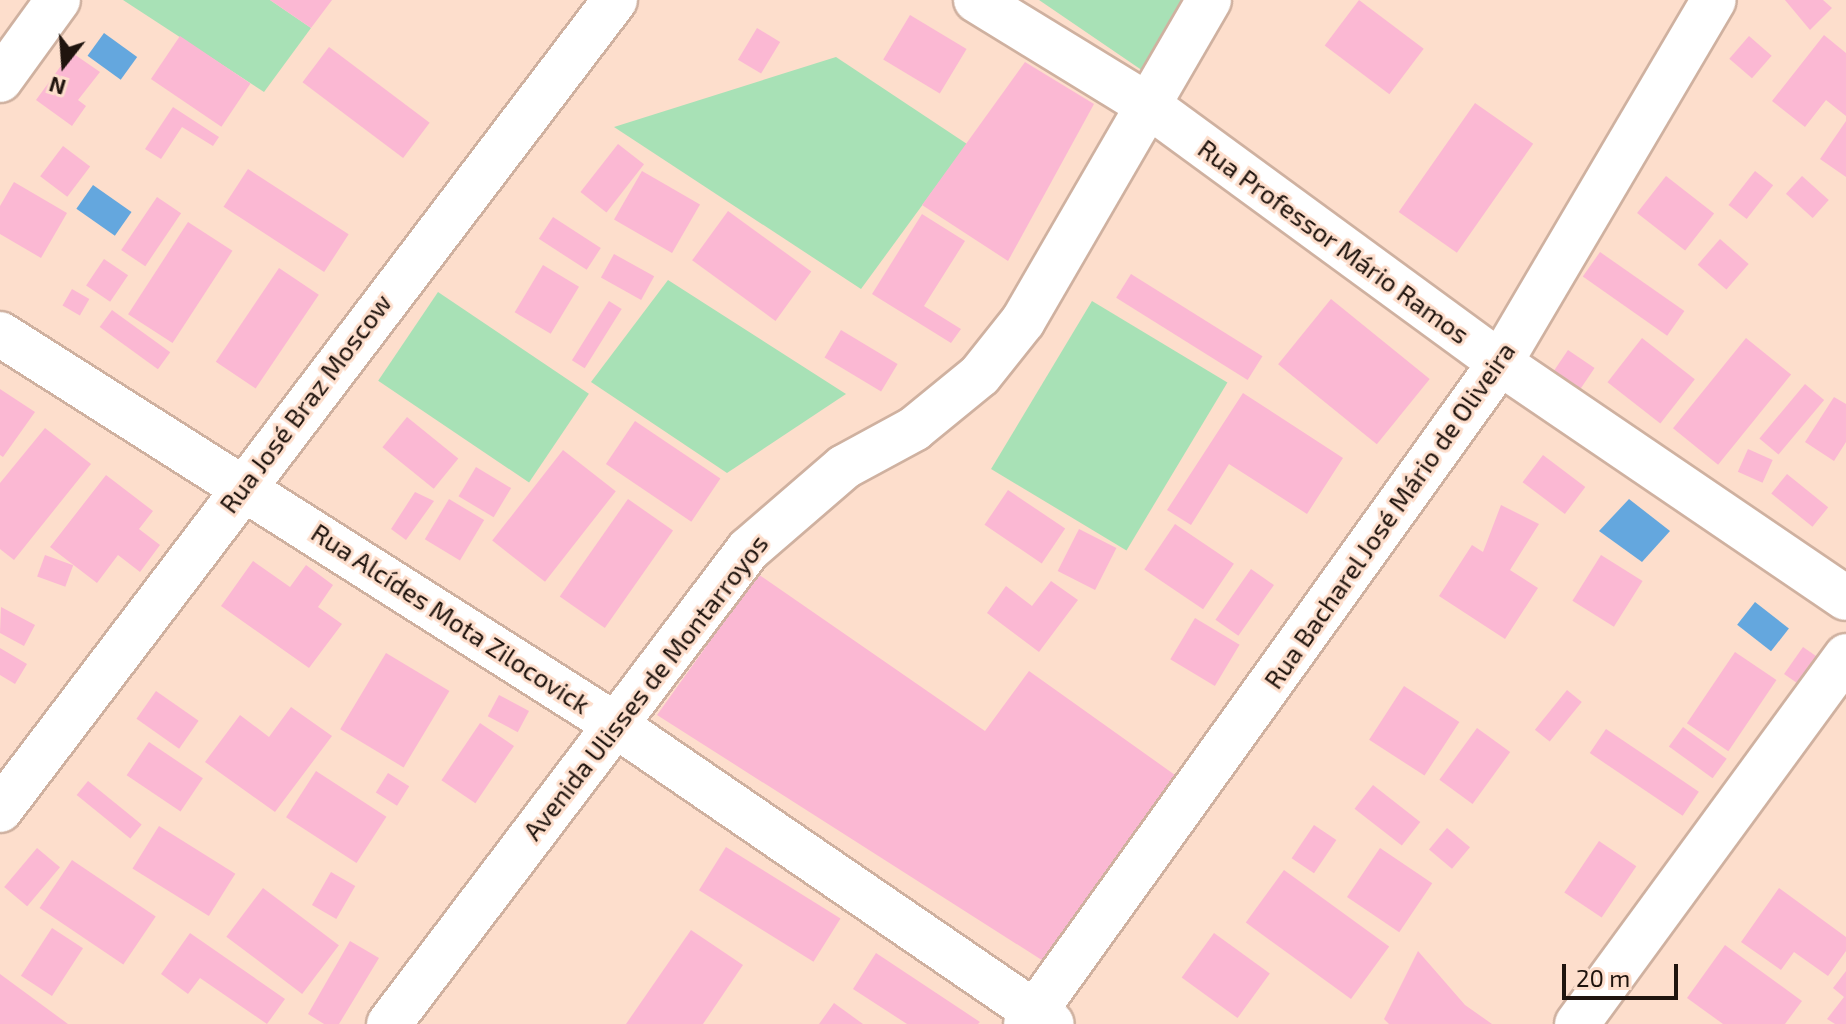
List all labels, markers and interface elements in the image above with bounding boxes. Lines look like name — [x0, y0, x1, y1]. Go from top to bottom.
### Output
north arrow — [24, 24, 104, 104]
text: N — [46, 72, 68, 102]
street label: Rua Professor Mário Ramos — [1192, 132, 1476, 350]
street label: Rua José Braz Moscow — [212, 287, 398, 519]
street label: Rua Bacharel José Mário de Oliveira — [1257, 335, 1521, 695]
street label: Rua Alcídes Mota Zilocovick — [306, 516, 596, 720]
street label: Avenida Ulisses de Montarroyos — [516, 528, 774, 846]
scale bar — [1566, 948, 1682, 998]
text: 20 m — [1576, 963, 1630, 992]

